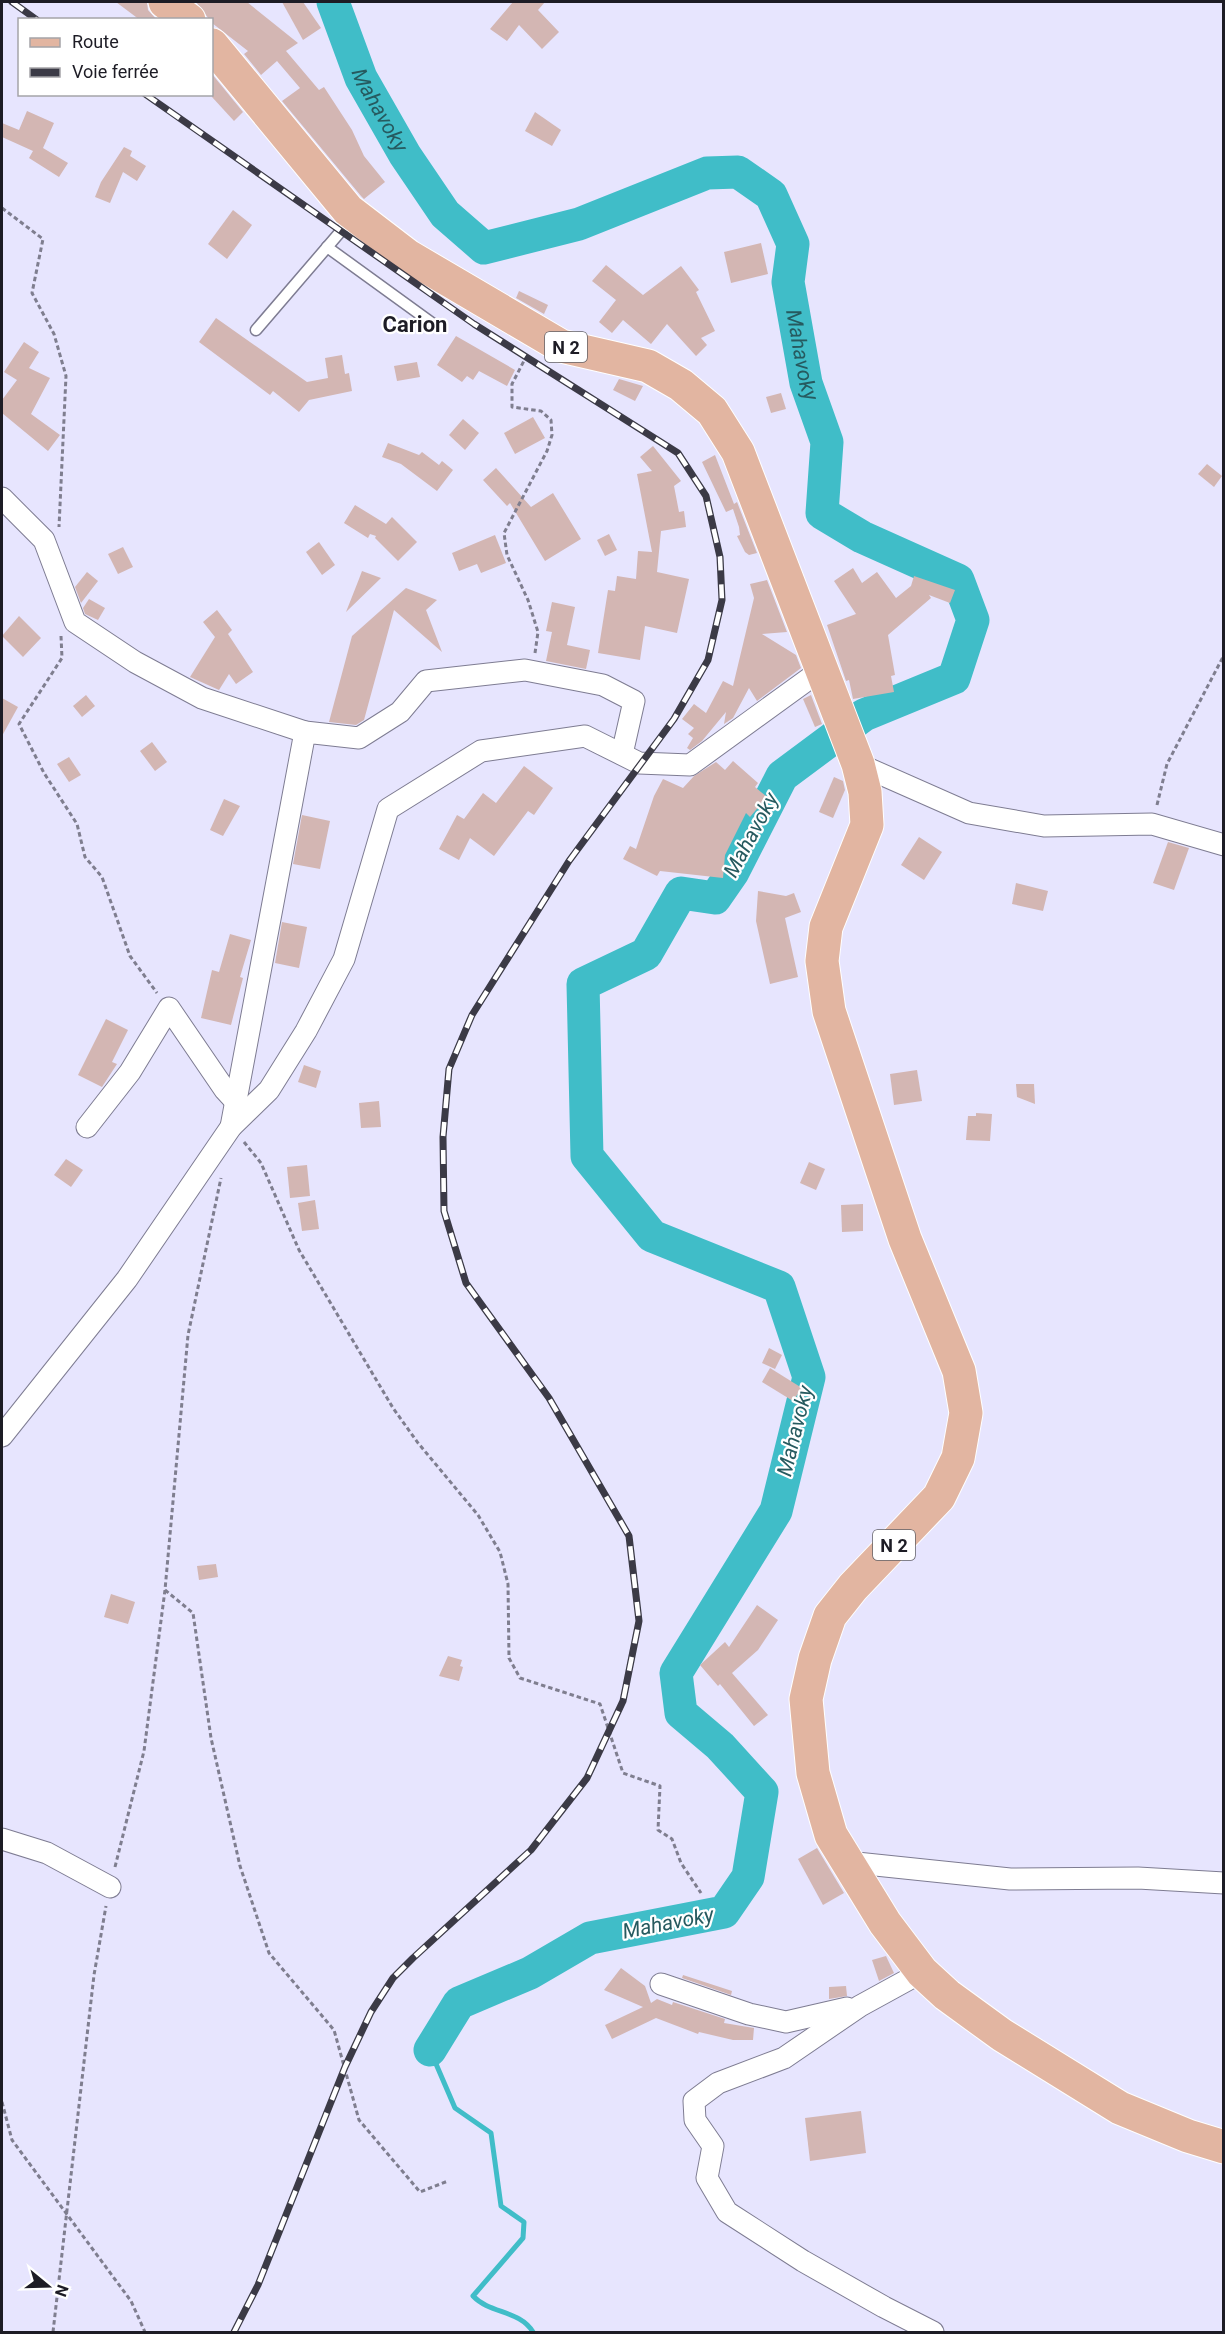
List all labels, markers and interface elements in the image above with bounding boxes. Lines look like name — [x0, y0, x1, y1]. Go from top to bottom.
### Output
legend — [18, 18, 213, 96]
text: Route — [72, 31, 119, 52]
text: Voie ferrée — [72, 61, 158, 82]
water label: Mahavoky — [347, 65, 413, 157]
water label: Mahavoky — [781, 308, 824, 405]
district label: Carion — [383, 312, 447, 337]
road number: N 2 — [545, 332, 587, 362]
water label: Mahavoky — [719, 787, 784, 881]
water label: Mahavoky — [772, 1382, 818, 1479]
road number: N 2 — [873, 1530, 915, 1560]
water label: Mahavoky — [620, 1902, 717, 1944]
north arrow — [18, 2256, 78, 2316]
text: N — [51, 2282, 73, 2299]

